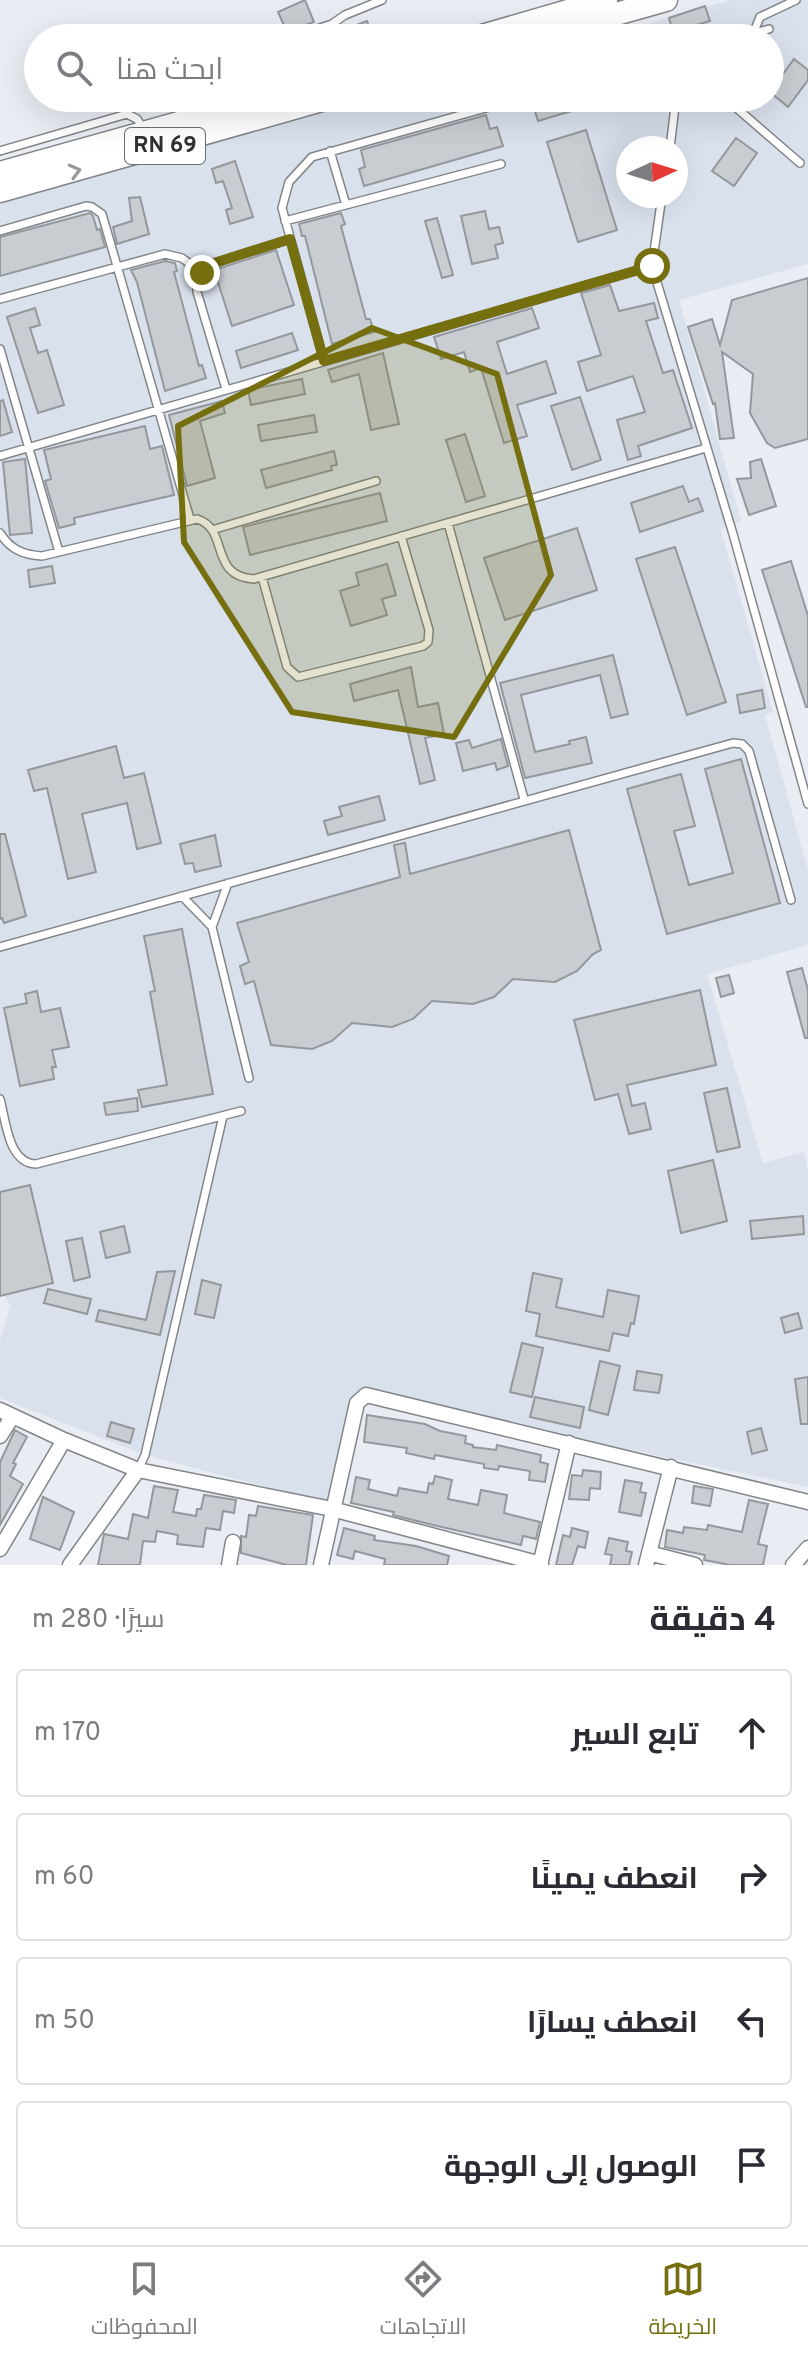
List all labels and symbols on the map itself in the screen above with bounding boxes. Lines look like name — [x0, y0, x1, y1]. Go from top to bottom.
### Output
road number: RN 69 — [125, 128, 205, 164]
north arrow — [616, 136, 688, 208]
one-way arrow — [68, 164, 82, 180]
route start — [634, 248, 670, 284]
route end — [184, 255, 220, 291]

